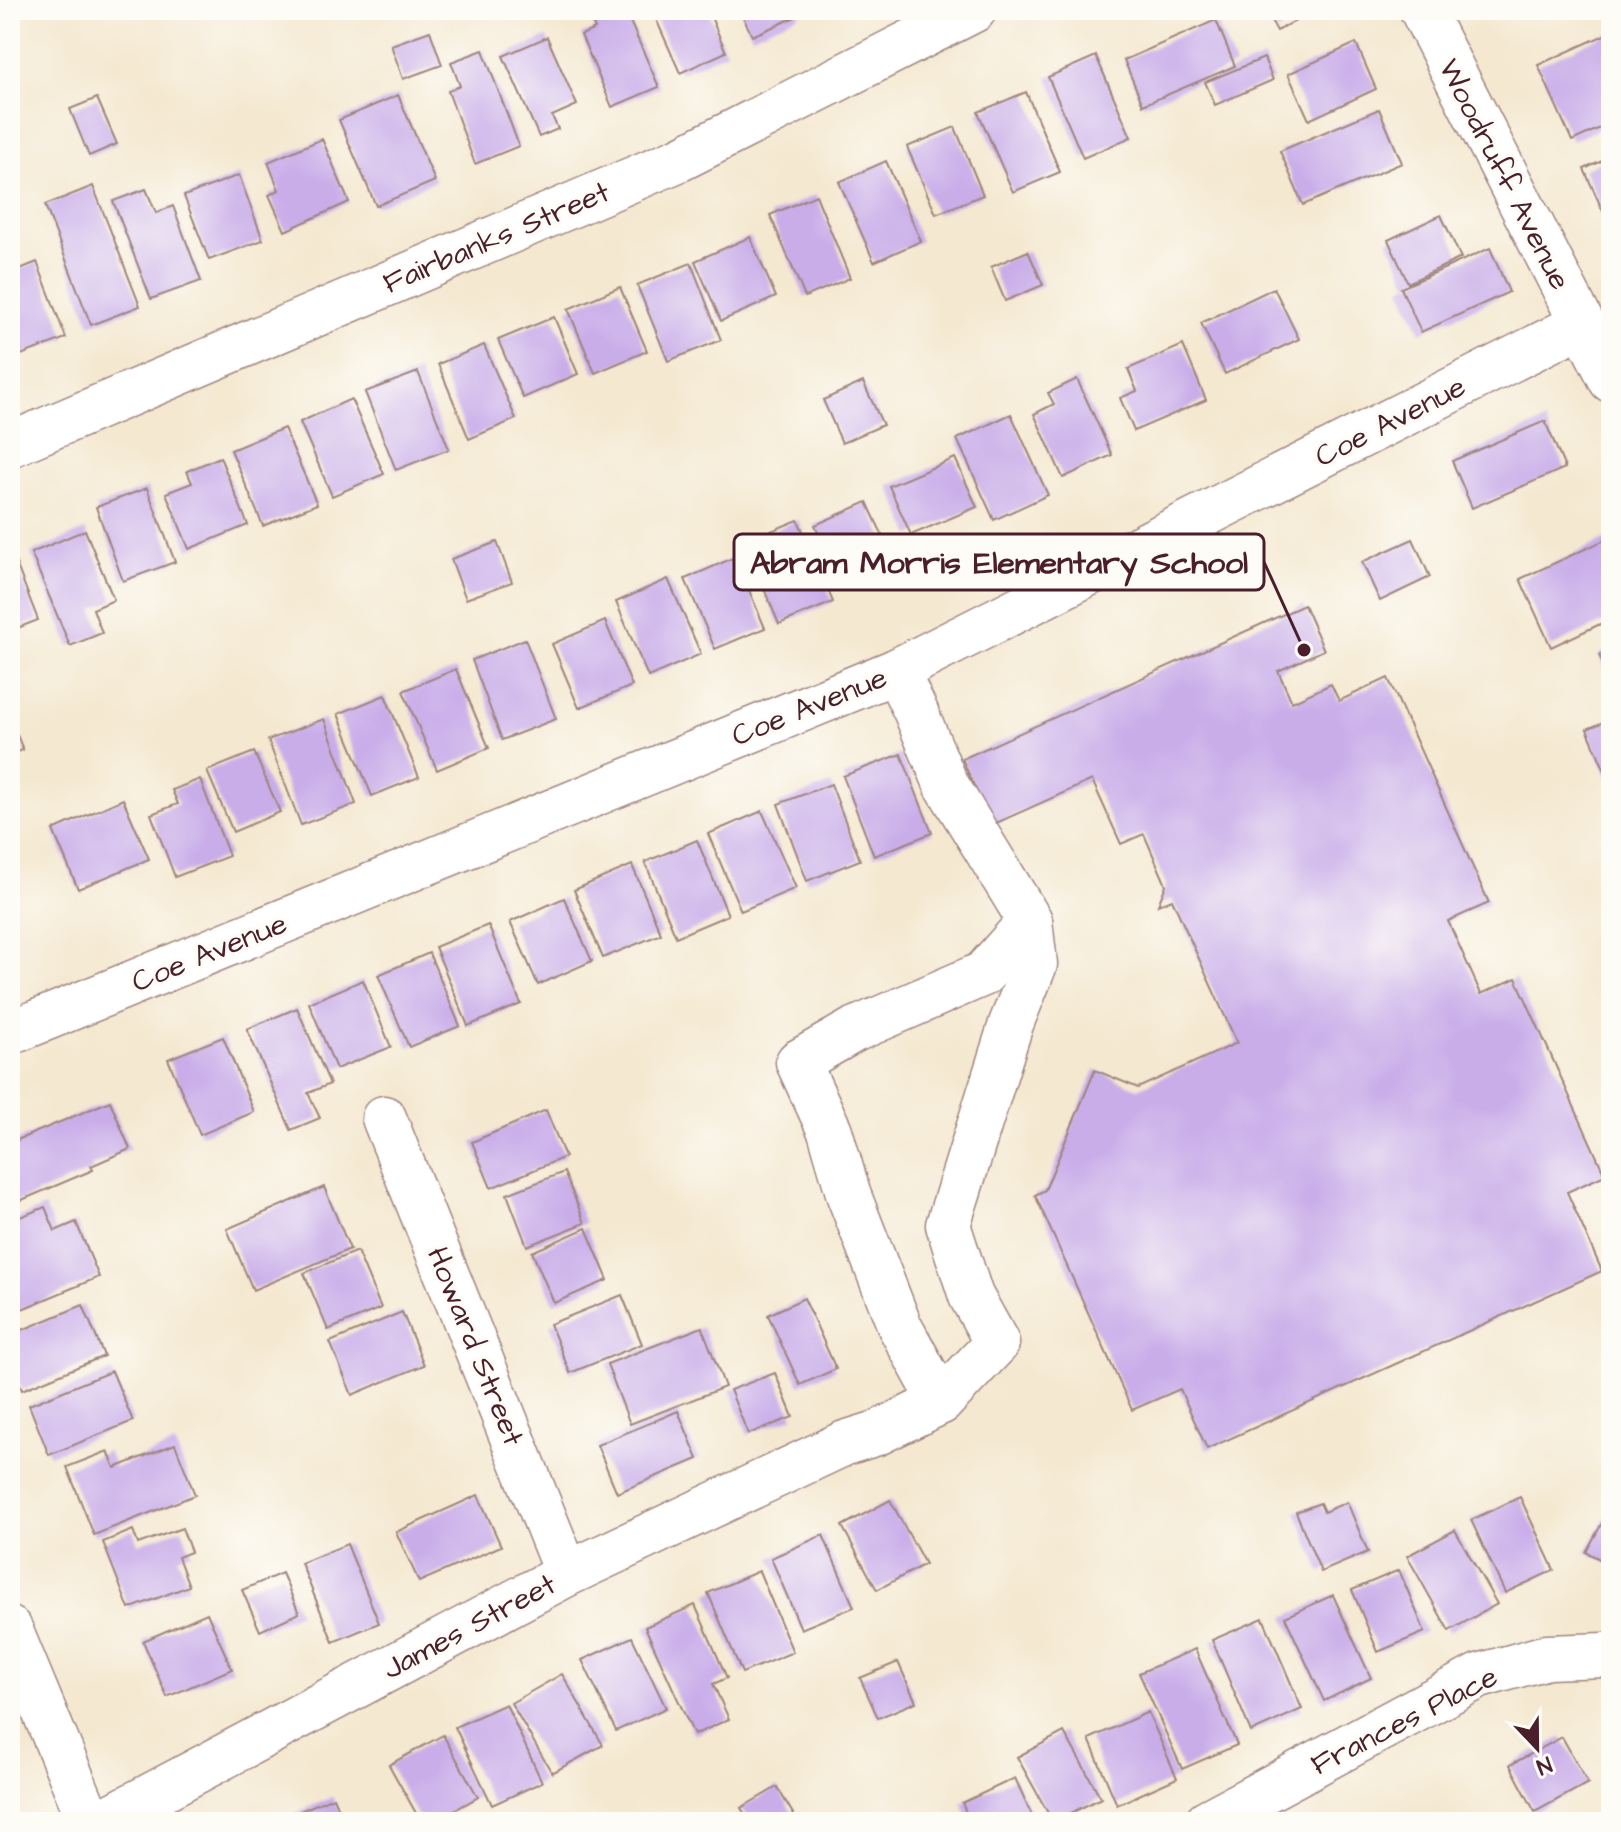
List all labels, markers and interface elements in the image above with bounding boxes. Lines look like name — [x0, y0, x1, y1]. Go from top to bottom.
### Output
street label: Woodruff Avenue — [1428, 52, 1581, 297]
street label: Fairbanks Street — [377, 171, 616, 305]
street label: Coe Avenue — [1308, 366, 1473, 478]
callout: Abram Morris Elementary School — [734, 534, 1264, 590]
text: Abram Morris Elementary School — [750, 541, 1248, 587]
street label: Coe Avenue — [726, 657, 893, 757]
street label: Coe Avenue — [126, 903, 293, 1003]
street label: Howard Street — [416, 1241, 534, 1452]
street label: James Street — [376, 1564, 563, 1690]
street label: Frances Place — [1304, 1656, 1505, 1786]
north arrow — [1497, 1708, 1577, 1788]
text: N — [1532, 1748, 1556, 1782]

